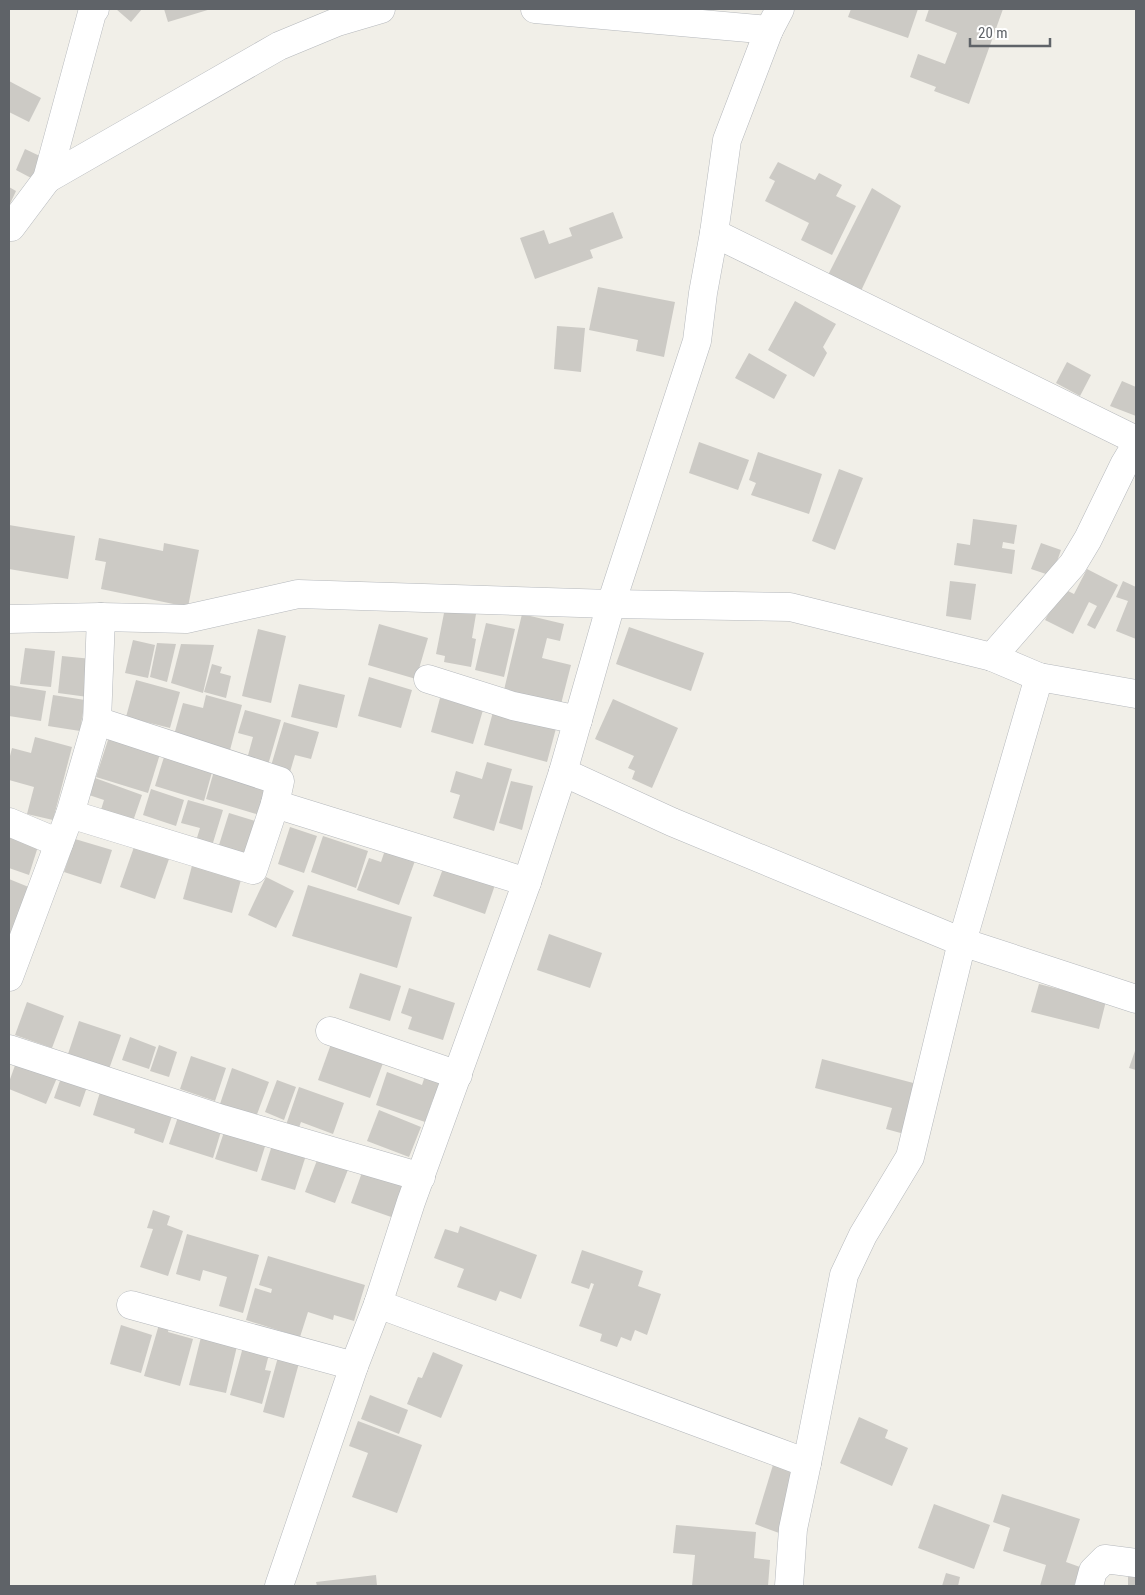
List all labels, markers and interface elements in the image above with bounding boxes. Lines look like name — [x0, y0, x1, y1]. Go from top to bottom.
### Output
scale bar — [970, 15, 1050, 47]
text: 20 m — [978, 24, 1008, 42]

